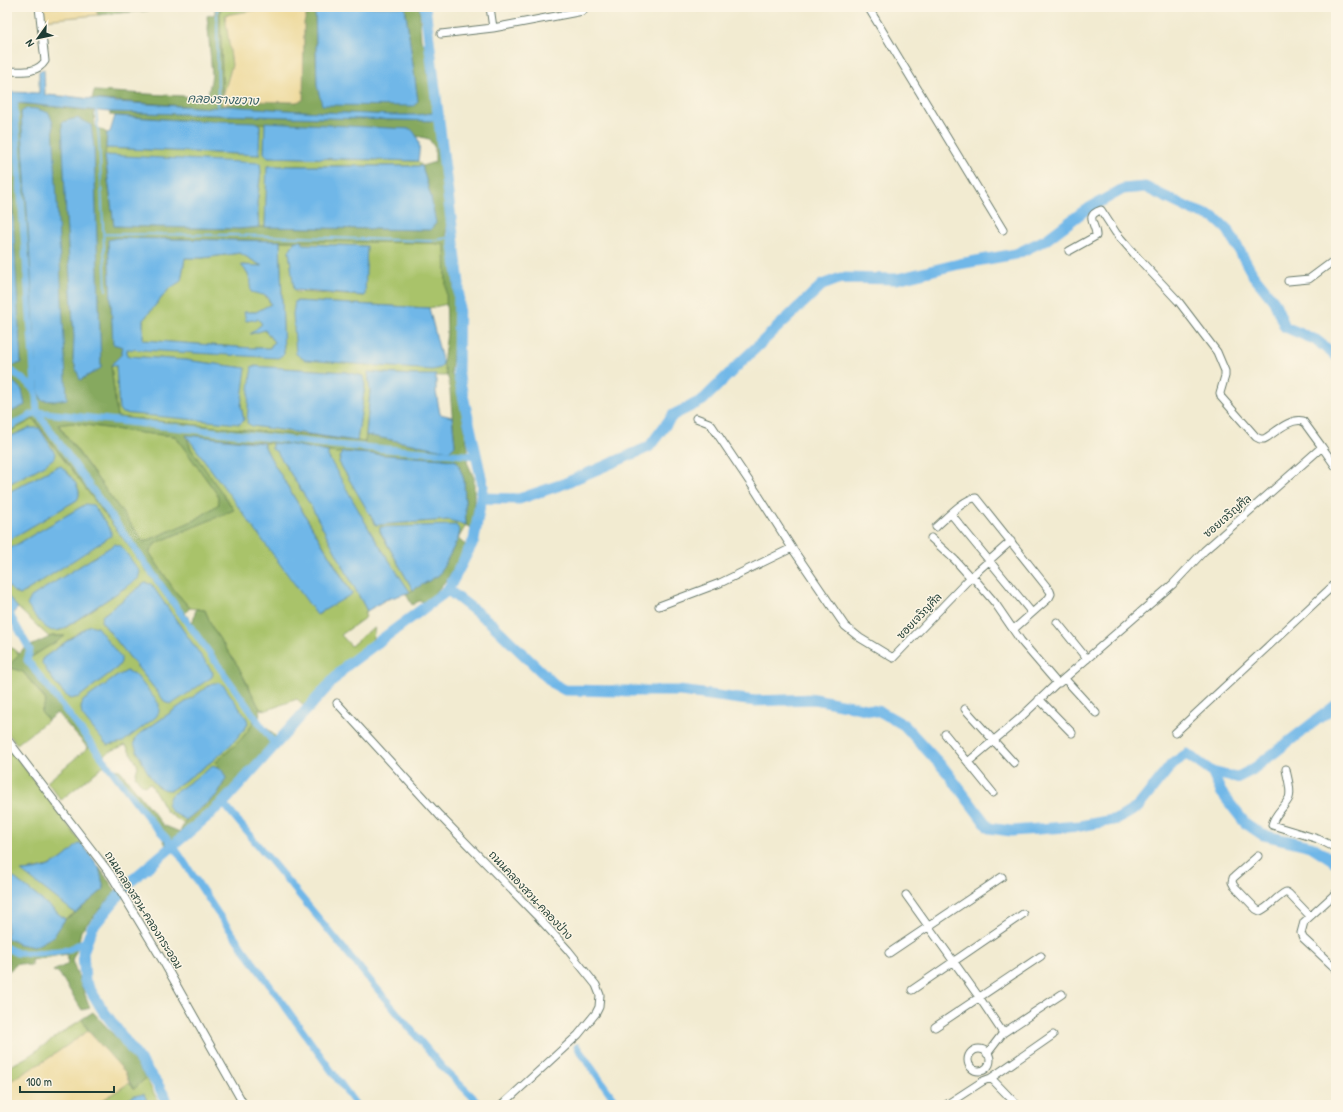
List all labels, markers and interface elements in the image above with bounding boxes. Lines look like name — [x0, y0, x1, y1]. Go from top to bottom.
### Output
north arrow — [18, 18, 58, 58]
text: N — [22, 37, 37, 50]
water label: คลองรางขวาง — [187, 89, 260, 109]
street label: ซอยเจริญศีล — [1200, 491, 1254, 541]
street label: ซอยเจริญศีล — [893, 590, 945, 642]
street label: ถนนคลองสวน-คลองป่าง — [486, 847, 577, 942]
street label: ถนนคลองสวน-คลองกระออม — [102, 848, 186, 972]
scale bar — [20, 1068, 114, 1094]
text: 100 m — [26, 1073, 52, 1090]

